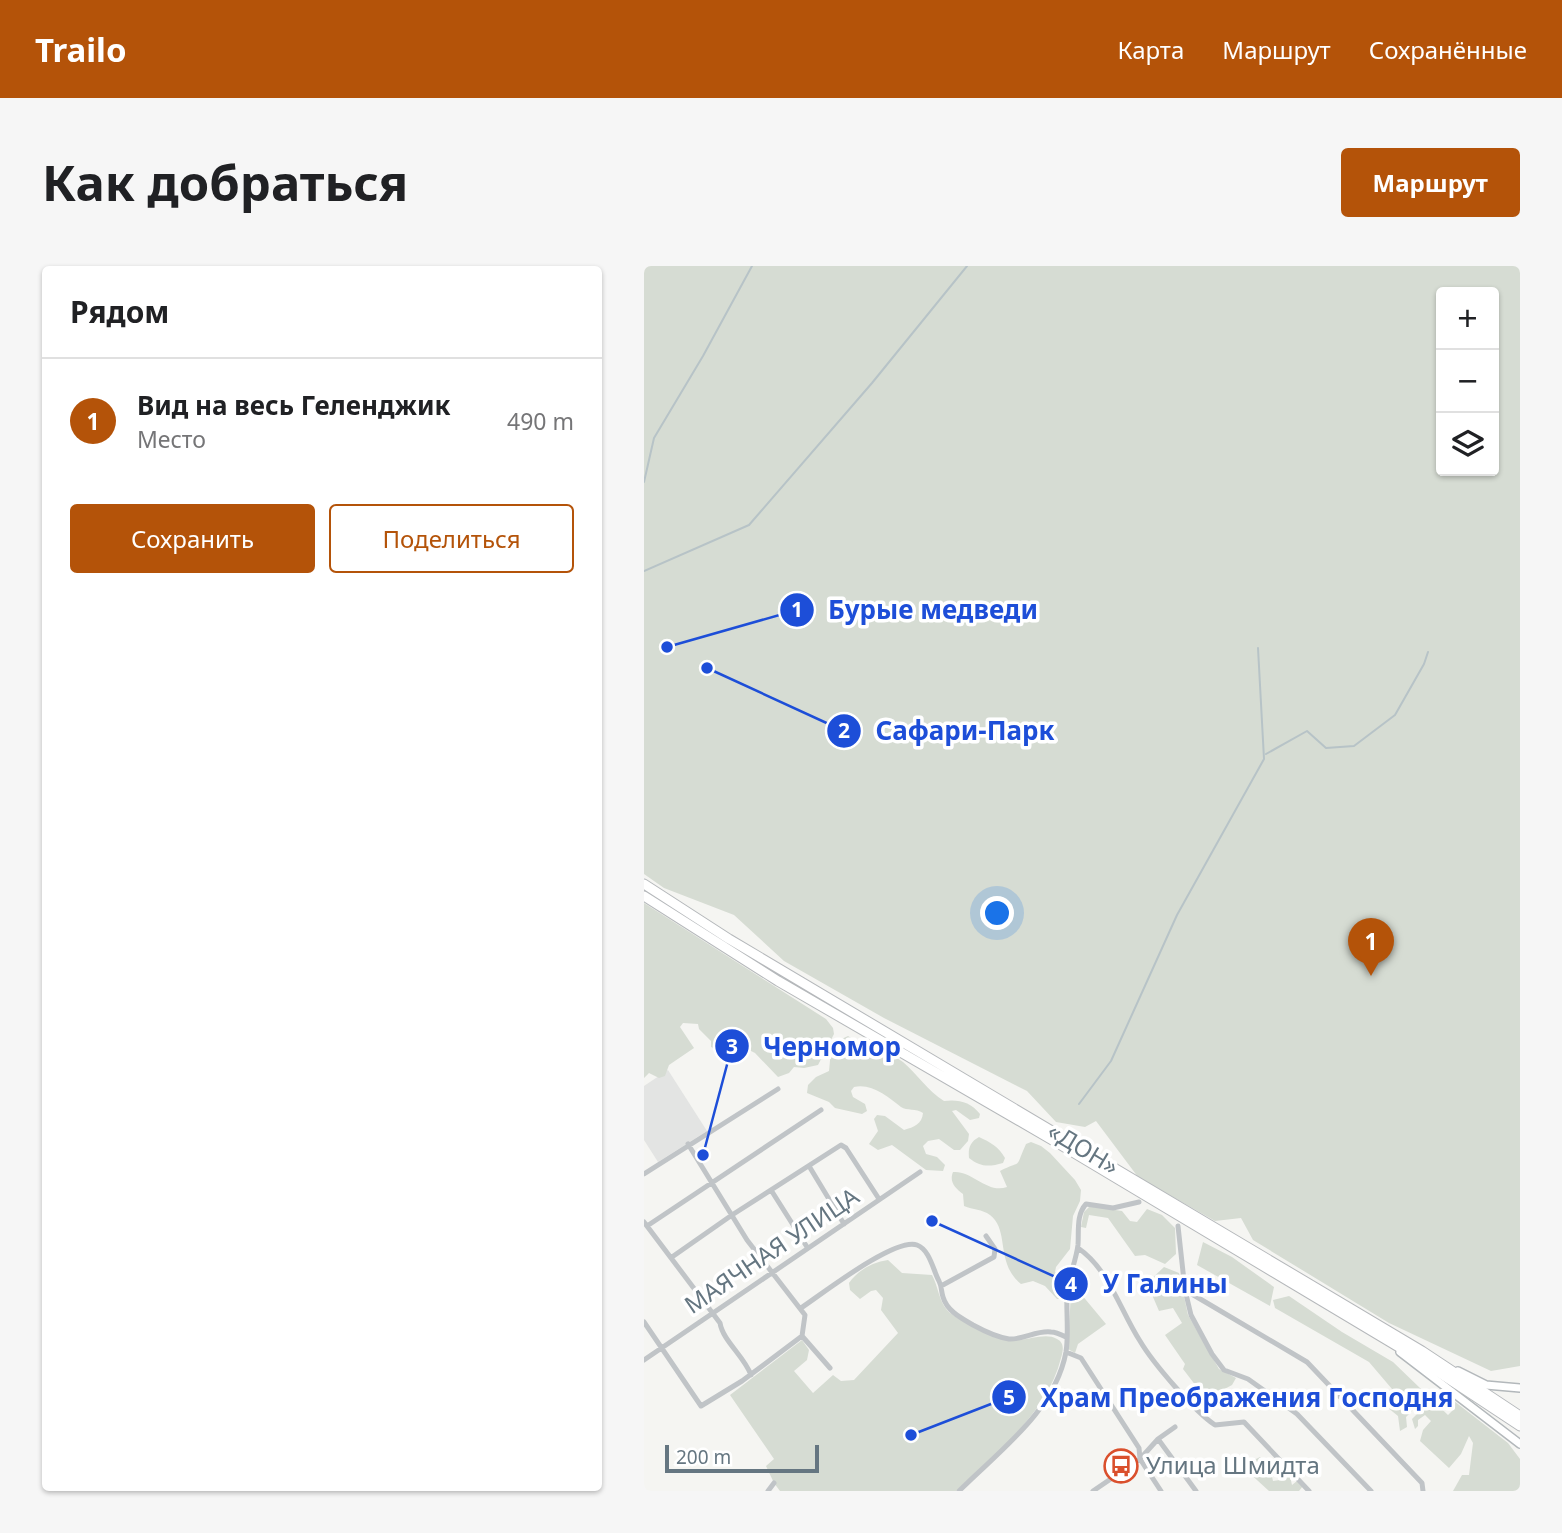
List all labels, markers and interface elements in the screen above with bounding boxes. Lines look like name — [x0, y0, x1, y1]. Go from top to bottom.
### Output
text: Trailo — [35, 27, 127, 72]
text: Карта — [1117, 33, 1184, 66]
text: Маршрут — [1222, 33, 1331, 66]
text: Сохранённые — [1369, 33, 1527, 66]
button: Маршрут — [1341, 148, 1520, 217]
text: Как добраться — [42, 149, 408, 215]
map controls — [1436, 287, 1499, 476]
button: + — [1436, 287, 1499, 350]
text: Рядом — [70, 291, 169, 332]
button: − — [1436, 350, 1499, 413]
text: Вид на весь Геленджик — [137, 387, 451, 423]
text: 1 — [86, 405, 100, 437]
text: 490 m — [507, 405, 574, 437]
button: layers — [1436, 413, 1499, 476]
text: Место — [137, 423, 206, 455]
button: Сохранить — [70, 504, 315, 573]
button: Поделиться — [329, 504, 574, 573]
callout: Бурые медведи — [779, 586, 1052, 633]
text: Бурые медведи — [828, 591, 1038, 627]
text: 1 — [791, 595, 803, 623]
callout: Сафари-Парк — [827, 707, 1069, 754]
text: Сафари-Парк — [875, 712, 1055, 748]
text: 2 — [838, 716, 850, 744]
your location — [980, 896, 1014, 930]
pin: 1 — [1348, 918, 1394, 976]
callout: Черномор — [714, 1023, 915, 1070]
text: Черномор — [763, 1028, 901, 1064]
text: 3 — [726, 1032, 738, 1060]
street label: «ДОН» — [1042, 1113, 1126, 1182]
street label: МАЯЧНАЯ УЛИЦА — [677, 1179, 865, 1320]
callout: У Галины — [1053, 1261, 1242, 1308]
text: У Галины — [1102, 1265, 1228, 1301]
text: 4 — [1065, 1270, 1077, 1298]
callout: Храм Преображения Господня — [992, 1374, 1468, 1421]
text: Храм Преображения Господня — [1041, 1379, 1453, 1415]
text: 5 — [1003, 1383, 1015, 1411]
scale bar — [665, 1442, 819, 1474]
text: 200 m — [676, 1444, 731, 1470]
bus stop icon: Улица Шмидта — [1102, 1447, 1140, 1485]
place label: Улица Шмидта — [1146, 1448, 1320, 1481]

